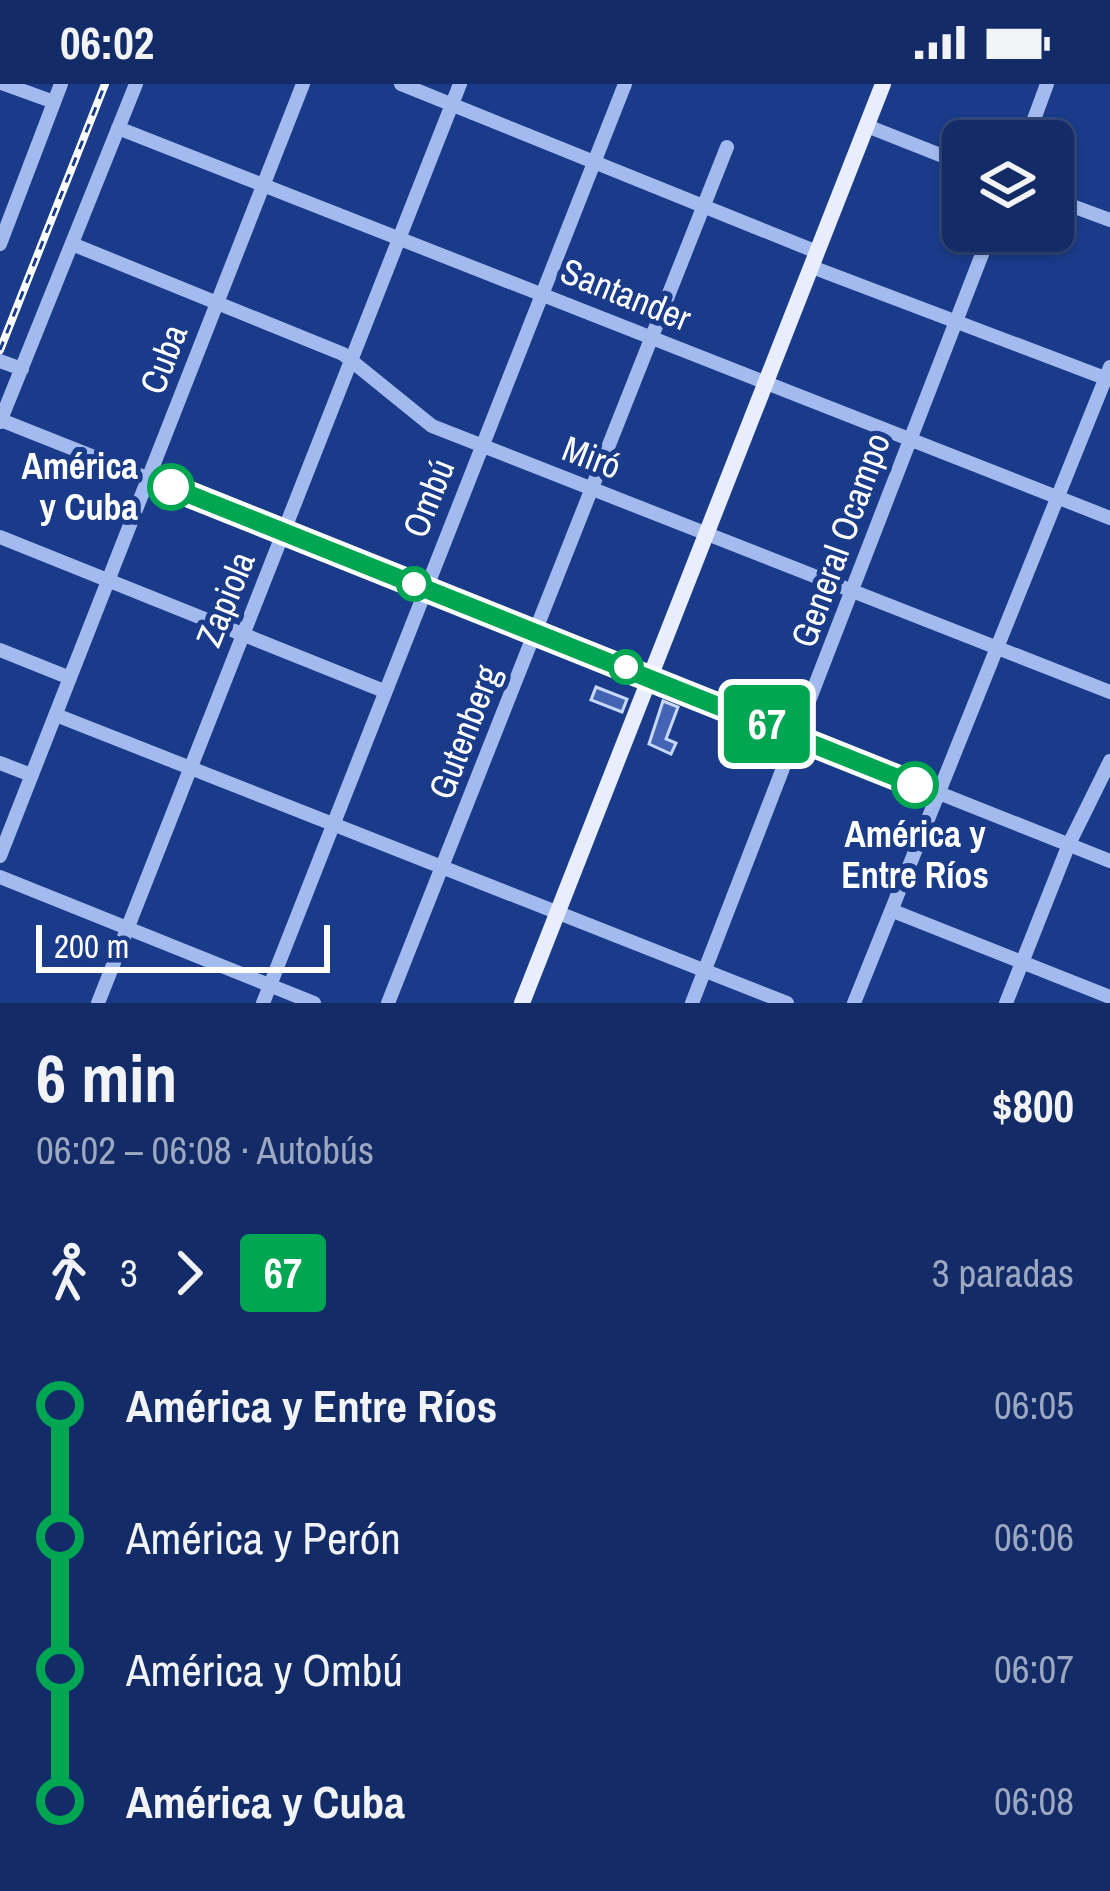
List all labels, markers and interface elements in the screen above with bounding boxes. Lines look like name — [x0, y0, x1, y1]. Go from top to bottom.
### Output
text: 06:02 — [60, 12, 154, 73]
map controls — [942, 120, 1074, 252]
button: layers — [942, 120, 1074, 252]
street label: Santander — [554, 246, 698, 342]
street label: Cuba — [128, 317, 198, 401]
street label: Miró — [556, 424, 628, 490]
street label: General Ocampo — [779, 426, 901, 654]
place label: América y Cuba — [22, 442, 139, 531]
street label: Ombú — [391, 452, 465, 544]
marker: América y Cuba — [149, 465, 193, 509]
street label: Zapiola — [184, 544, 266, 654]
unlabelled marker — [398, 568, 430, 600]
unlabelled marker — [610, 651, 642, 683]
street label: Gutenberg — [417, 658, 512, 806]
line badge: 67 — [713, 685, 821, 763]
text: 67 — [748, 696, 786, 752]
marker: América y Entre Ríos — [893, 763, 937, 807]
place label: América y Entre Ríos — [841, 810, 989, 899]
scale bar — [36, 919, 330, 972]
text: 200 m — [54, 924, 129, 968]
text: 6 min — [36, 1034, 177, 1123]
text: $800 — [992, 1075, 1074, 1136]
text: 06:02 – 06:08 · Autobús — [36, 1124, 374, 1176]
icon: walk — [36, 1240, 102, 1306]
icon: forward — [156, 1240, 222, 1306]
text: 67 — [264, 1245, 302, 1301]
text: 3 — [120, 1247, 138, 1299]
text: 3 paradas — [932, 1247, 1074, 1299]
text: América y Entre Ríos — [126, 1375, 497, 1436]
text: 06:05 — [994, 1379, 1074, 1431]
text: América y Perón — [126, 1507, 401, 1568]
text: 06:06 — [994, 1511, 1074, 1563]
text: América y Ombú — [126, 1639, 403, 1700]
text: 06:07 — [994, 1643, 1074, 1695]
text: América y Cuba — [126, 1771, 405, 1832]
text: 06:08 — [994, 1775, 1074, 1827]

